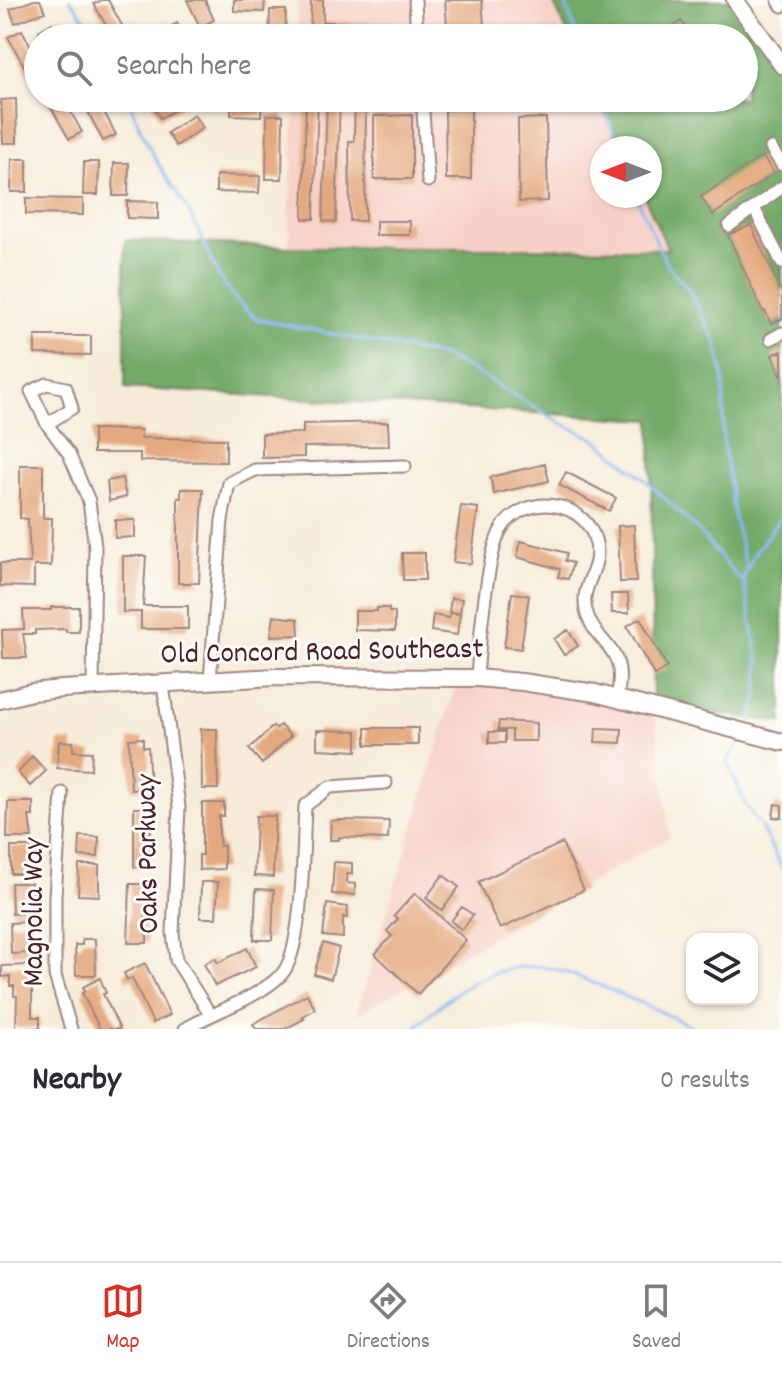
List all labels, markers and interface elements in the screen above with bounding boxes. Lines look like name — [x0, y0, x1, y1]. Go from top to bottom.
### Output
search box — [24, 24, 758, 112]
icon: search — [52, 46, 96, 90]
text: Search here — [116, 47, 252, 90]
north arrow — [590, 136, 662, 208]
street label: Old Concord Road Southeast — [160, 630, 484, 678]
street label: Oaks Parkway — [127, 773, 173, 934]
street label: Magnolia Way — [15, 837, 58, 987]
map controls — [686, 933, 758, 1005]
button: layers — [686, 933, 758, 1005]
text: Nearby — [32, 1057, 121, 1106]
text: 0 results — [660, 1063, 750, 1100]
tab: Map — [101, 1279, 145, 1358]
tab: Directions — [347, 1279, 430, 1358]
tab: Saved — [632, 1279, 681, 1358]

